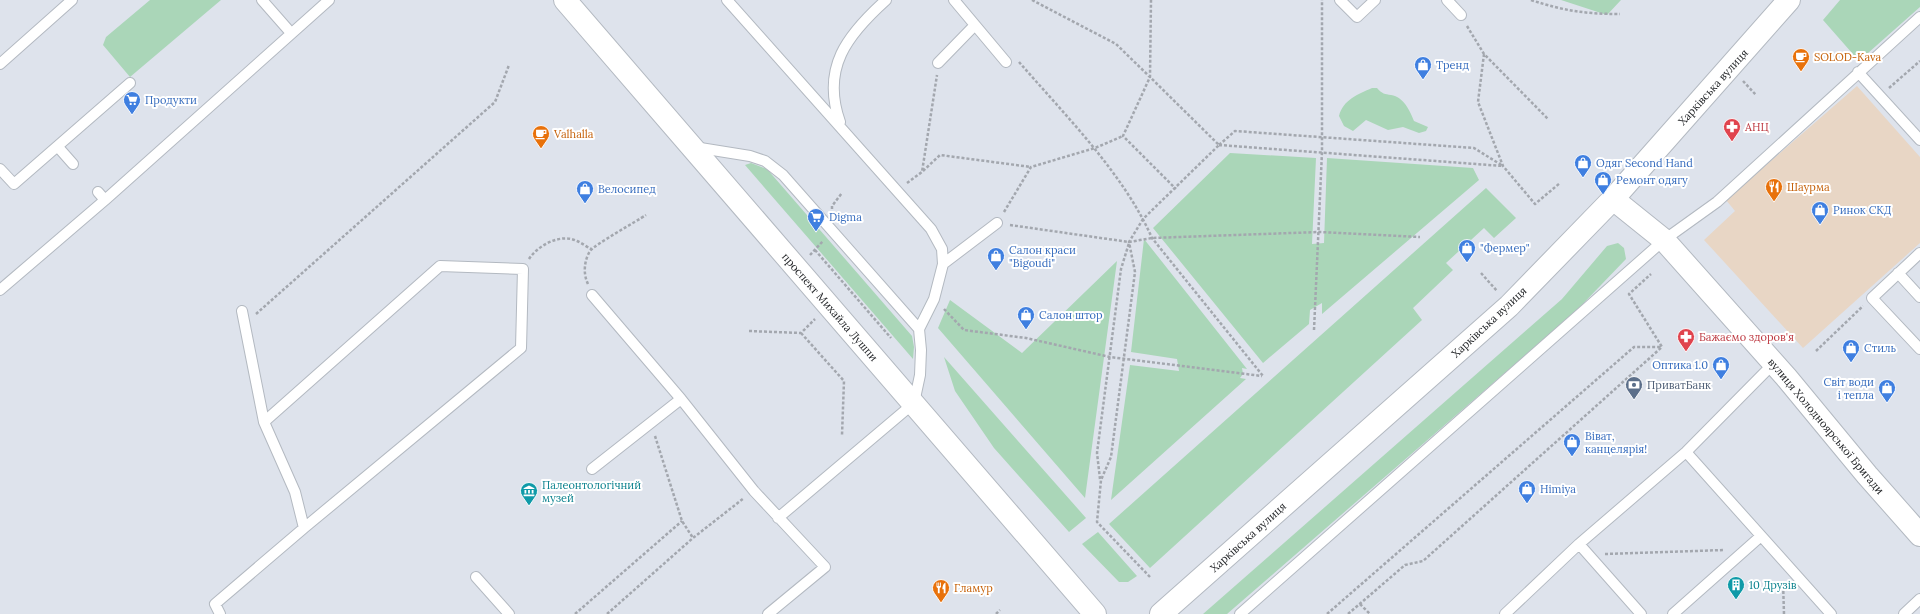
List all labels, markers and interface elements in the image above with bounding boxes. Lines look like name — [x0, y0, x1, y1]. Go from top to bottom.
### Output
street label: Харківська вулиця — [1675, 46, 1751, 128]
cafe icon: SOLOD-Kava — [1791, 47, 1811, 72]
place label: SOLOD-Kava — [1814, 50, 1882, 64]
shop icon: Тренд — [1413, 55, 1433, 80]
place label: Тренд — [1436, 58, 1469, 72]
supermarket icon: Продукти — [122, 90, 142, 115]
place label: Продукти — [145, 93, 197, 107]
pharmacy icon: АНЦ — [1722, 117, 1742, 142]
place label: АНЦ — [1744, 120, 1769, 134]
cafe icon: Valhalla — [531, 124, 551, 149]
place label: Valhalla — [553, 127, 594, 141]
shop icon: Одяг Second Hand — [1573, 153, 1593, 178]
place label: Одяг Second Hand — [1596, 156, 1693, 170]
shop icon: Ремонт одягу — [1593, 170, 1613, 195]
place label: Ремонт одягу — [1616, 173, 1688, 187]
restaurant icon: Шаурма — [1764, 177, 1784, 202]
shop icon: Велосипед — [575, 179, 595, 204]
place label: Шаурма — [1787, 180, 1830, 194]
place label: Велосипед — [598, 182, 656, 196]
shop icon: Ринок СКД — [1810, 200, 1830, 225]
place label: Ринок СКД — [1833, 203, 1892, 217]
supermarket icon: Digma — [806, 207, 826, 232]
place label: Digma — [829, 210, 862, 224]
shop icon: "Фермер" — [1457, 238, 1477, 263]
place label: "Фермер" — [1480, 241, 1530, 255]
place label: Салон краси "Bigoudi" — [1009, 243, 1076, 270]
shop icon: Салон краси "Bigoudi" — [986, 246, 1006, 271]
street label: проспект Михайла Лушпи — [779, 250, 881, 364]
street label: Харківська вулиця — [1448, 284, 1530, 360]
shop icon: Салон штор — [1016, 305, 1036, 330]
place label: Салон штор — [1039, 308, 1103, 322]
pharmacy icon: Бажаємо здоров'я — [1676, 327, 1696, 352]
place label: Бажаємо здоров'я — [1699, 330, 1794, 344]
shop icon: Стиль — [1841, 338, 1861, 363]
place label: Стиль — [1864, 341, 1897, 355]
shop icon: Оптика 1.0 — [1711, 355, 1731, 380]
street label: вулиця Холодноярської Бригади — [1765, 355, 1887, 497]
place label: Оптика 1.0 — [1652, 358, 1708, 372]
bank icon: ПриватБанк — [1624, 375, 1644, 400]
place label: Світ води і тепла — [1824, 375, 1874, 402]
place label: ПриватБанк — [1647, 378, 1711, 392]
shop icon: Світ води і тепла — [1877, 378, 1897, 403]
place label: Віват, канцелярія! — [1585, 429, 1647, 456]
shop icon: Віват, канцелярія! — [1562, 432, 1582, 457]
place label: Палеонтологічний музей — [542, 478, 641, 505]
shop icon: Himiya — [1517, 479, 1537, 504]
museum icon: Палеонтологічний музей — [519, 481, 539, 506]
place label: Himiya — [1540, 482, 1576, 496]
street label: Харківська вулиця — [1207, 499, 1289, 575]
building icon: 10 Друзів — [1726, 575, 1746, 600]
restaurant icon: Гламур — [931, 578, 951, 603]
place label: 10 Друзів — [1749, 578, 1797, 592]
place label: Гламур — [954, 581, 993, 595]

